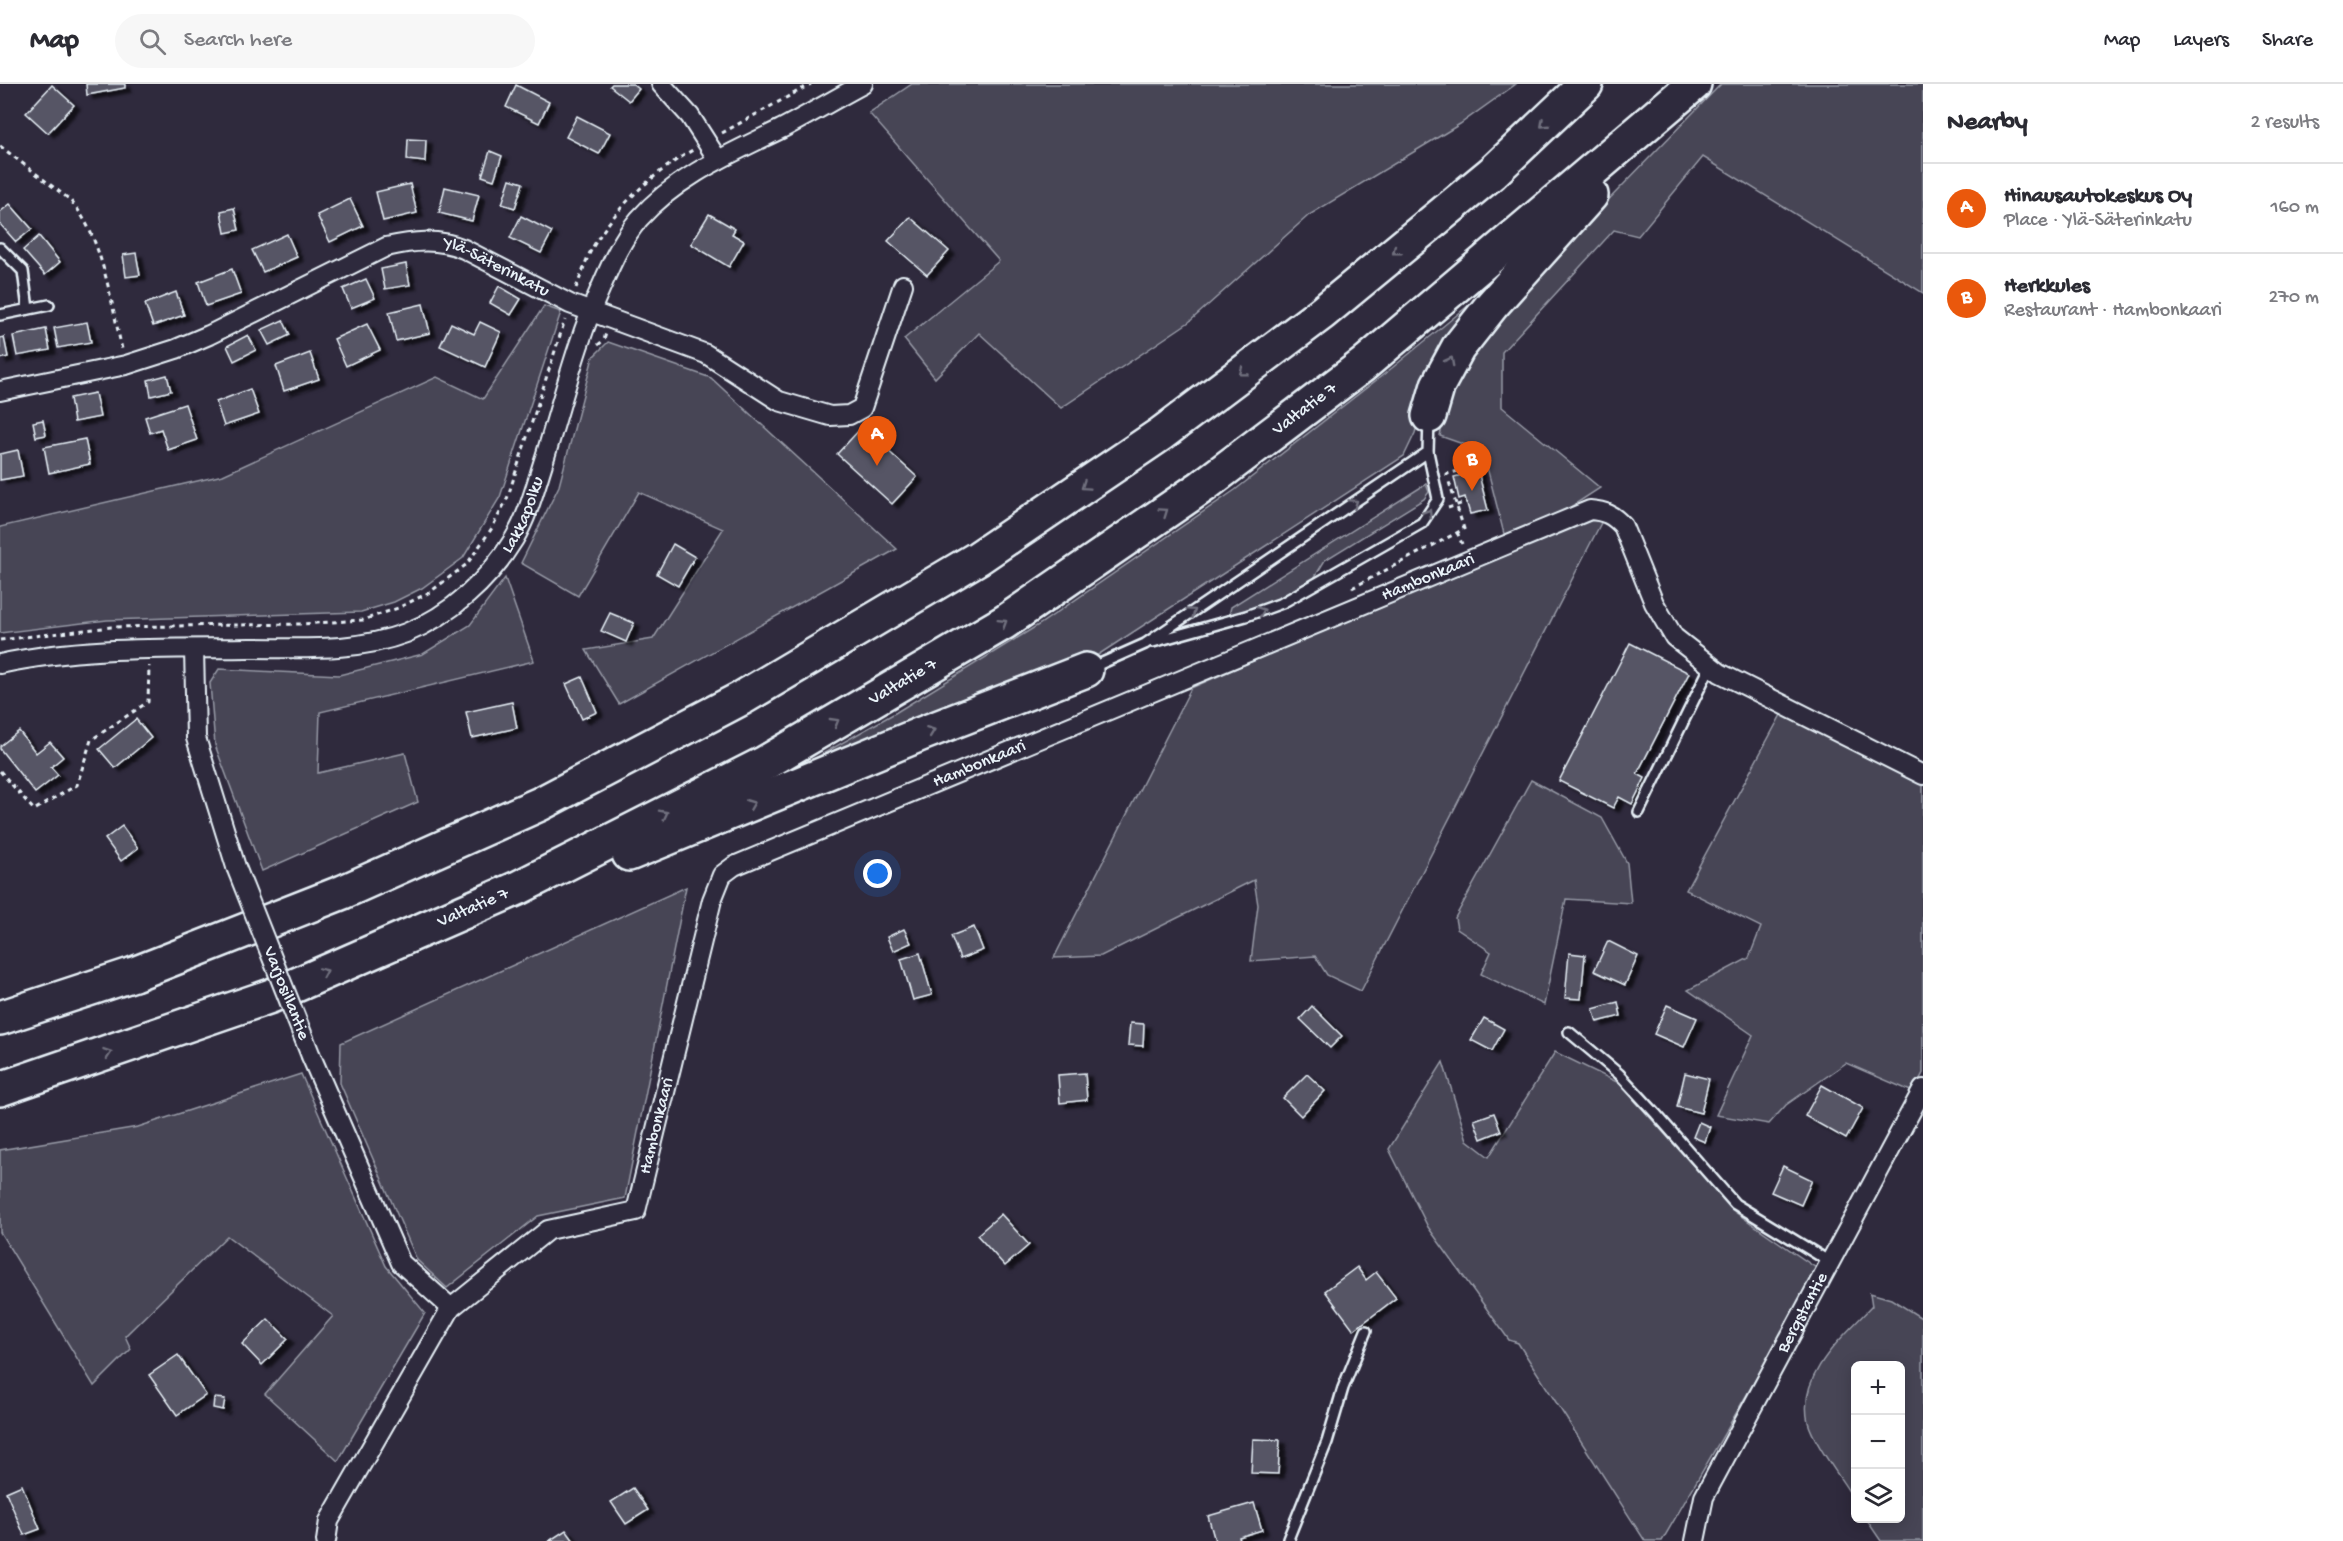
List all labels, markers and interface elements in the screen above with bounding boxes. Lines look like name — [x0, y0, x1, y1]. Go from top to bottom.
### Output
search box — [115, 14, 535, 68]
text: Map — [30, 25, 79, 58]
icon: search — [136, 25, 169, 58]
text: Search here — [184, 28, 292, 54]
text: Map — [2104, 29, 2140, 54]
text: Layers — [2173, 29, 2229, 54]
text: Share — [2262, 29, 2313, 54]
text: Nearby — [1947, 108, 2028, 139]
text: 2 results — [2250, 112, 2319, 135]
one-way arrow — [1540, 117, 1550, 128]
text: Hinausautokeskus Oy — [2004, 184, 2192, 210]
text: A — [1961, 197, 1972, 220]
text: 160 m — [2270, 197, 2319, 220]
text: Place · Ylä-Säterinkatu — [2004, 210, 2192, 233]
street label: Ylä-Säterinkatu — [440, 232, 553, 302]
one-way arrow — [1392, 244, 1403, 255]
text: Herkkules — [2004, 274, 2090, 300]
text: B — [1961, 287, 1972, 310]
text: 270 m — [2269, 287, 2319, 310]
text: Restaurant · Hambonkaari — [2004, 300, 2222, 323]
one-way arrow — [1443, 357, 1455, 368]
one-way arrow — [1239, 365, 1250, 376]
street label: Valtatie 7 — [1267, 378, 1342, 441]
pin: A — [858, 416, 896, 466]
pin: B — [1452, 442, 1492, 491]
street label: Lakkapolku — [497, 474, 549, 557]
one-way arrow — [1080, 479, 1091, 490]
one-way arrow — [1348, 498, 1358, 510]
one-way arrow — [1158, 509, 1169, 520]
one-way arrow — [1421, 509, 1433, 519]
street label: Hambonkaari — [1378, 549, 1478, 606]
one-way arrow — [1256, 605, 1266, 618]
one-way arrow — [1186, 608, 1197, 619]
one-way arrow — [997, 619, 1008, 630]
street label: Valtatie 7 — [864, 653, 941, 711]
one-way arrow — [829, 717, 840, 729]
one-way arrow — [925, 725, 936, 738]
street label: Hambonkaari — [930, 735, 1029, 793]
one-way arrow — [744, 799, 755, 811]
one-way arrow — [658, 810, 668, 821]
your location — [863, 859, 892, 888]
street label: Valtatie 7 — [433, 883, 512, 933]
street label: Varjosillantie — [258, 943, 314, 1044]
one-way arrow — [318, 968, 329, 980]
one-way arrow — [102, 1047, 113, 1060]
street label: Hambonkaari — [635, 1075, 679, 1176]
street label: Bergstantie — [1772, 1268, 1833, 1357]
map controls — [1851, 1361, 1905, 1523]
button: + — [1851, 1361, 1905, 1415]
button: − — [1851, 1415, 1905, 1469]
button: layers — [1851, 1469, 1905, 1523]

